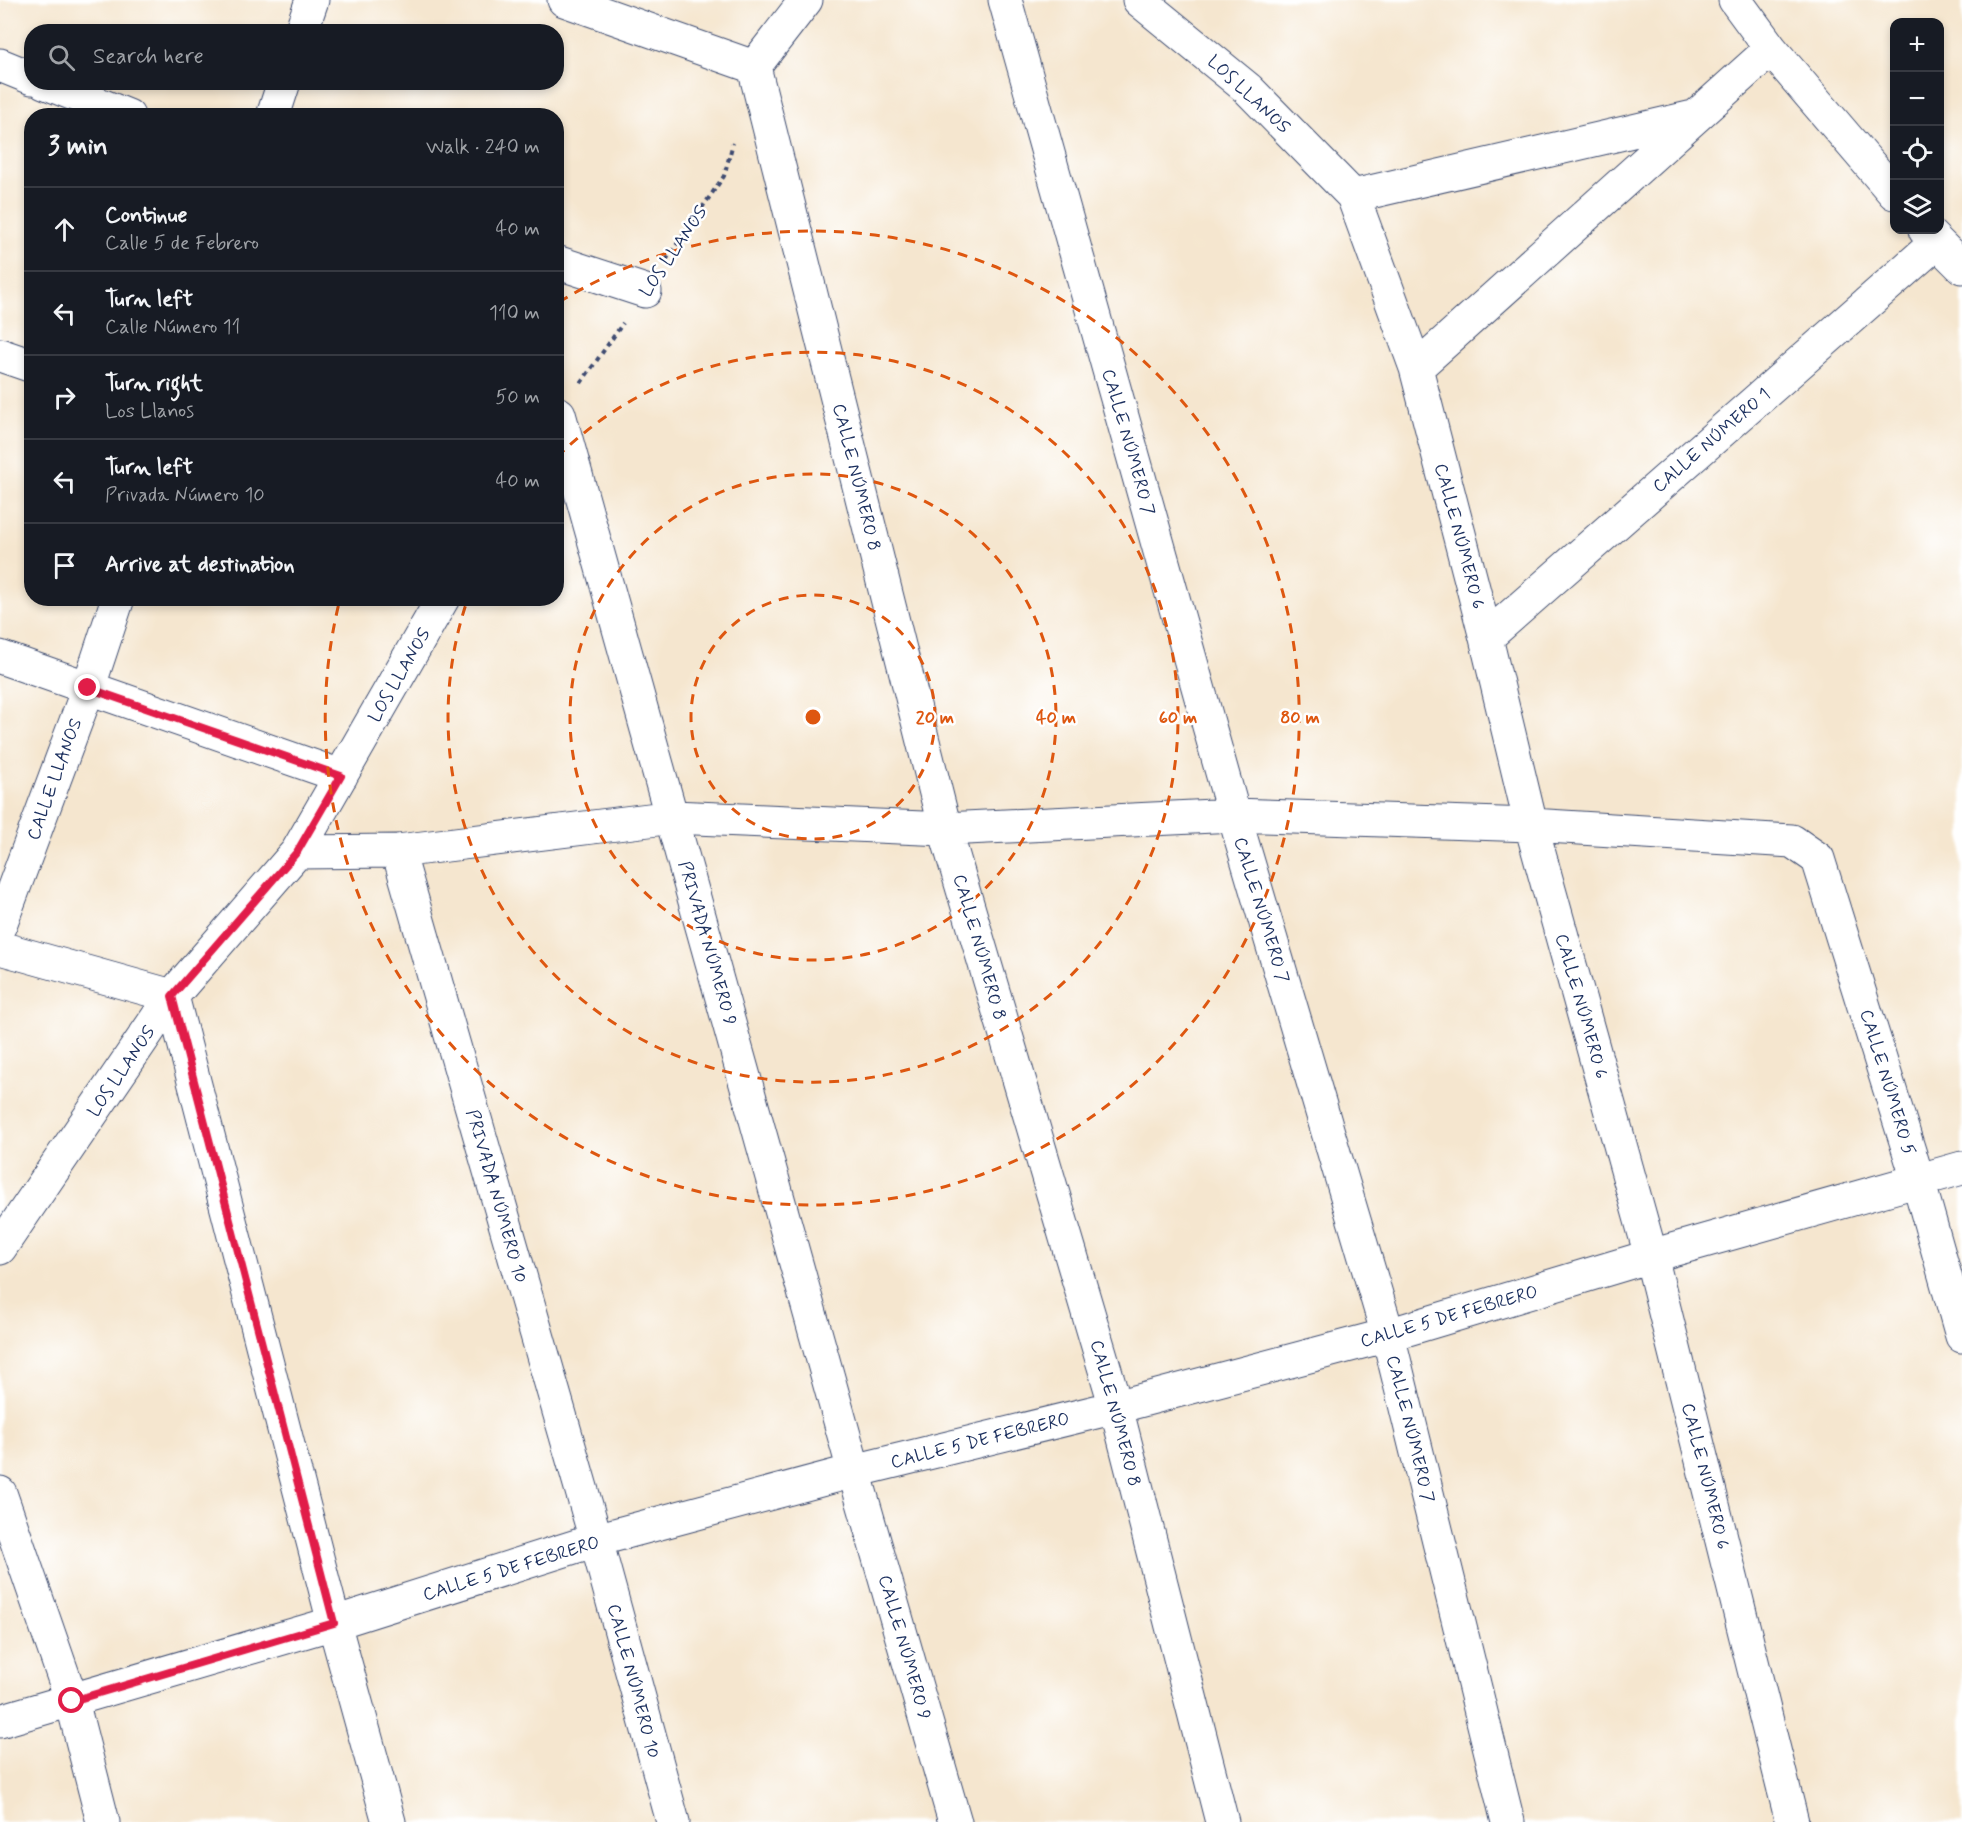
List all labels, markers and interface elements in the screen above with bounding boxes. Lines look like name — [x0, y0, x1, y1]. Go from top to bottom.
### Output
map controls — [1890, 18, 1944, 234]
button: + — [1890, 18, 1944, 72]
search box — [24, 24, 564, 90]
icon: search — [45, 41, 78, 74]
text: Search here — [93, 43, 204, 71]
street label: LOS LLANOS — [1202, 50, 1295, 139]
button: − — [1890, 72, 1944, 126]
button: locate — [1890, 126, 1944, 180]
text: 3 min — [48, 130, 108, 164]
text: Walk · 240 m — [426, 134, 540, 161]
button: layers — [1890, 180, 1944, 234]
street label: LOS LLANOS — [634, 201, 713, 302]
text: Continue — [105, 202, 187, 230]
icon: ahead — [48, 213, 81, 246]
text: 40 m — [496, 216, 540, 243]
text: Calle 5 de Febrero — [105, 230, 259, 257]
text: Turn left — [105, 286, 193, 314]
icon: left — [48, 297, 81, 330]
text: 110 m — [489, 300, 540, 327]
text: Calle Número 11 — [105, 314, 240, 341]
street label: CALLE NÚMERO 7 — [1096, 366, 1160, 518]
text: Turn right — [105, 370, 203, 398]
icon: right — [48, 381, 81, 414]
street label: CALLE NÚMERO 1 — [1648, 383, 1776, 499]
text: 50 m — [495, 384, 540, 411]
text: Los Llanos — [105, 398, 194, 425]
street label: CALLE NÚMERO 8 — [826, 401, 886, 553]
text: Turn left — [105, 454, 193, 482]
street label: CALLE NÚMERO 6 — [1428, 461, 1490, 612]
icon: left — [48, 465, 81, 498]
text: 40 m — [496, 468, 540, 495]
text: Privada Número 10 — [105, 482, 265, 509]
icon: arrive — [48, 549, 81, 582]
text: Arrive at destination — [105, 551, 295, 579]
street label: LOS LLANOS — [363, 624, 437, 727]
route end — [74, 674, 100, 700]
text: 20 m — [916, 706, 954, 730]
text: 40 m — [1036, 706, 1076, 730]
text: 60 m — [1159, 706, 1197, 730]
text: 80 m — [1280, 706, 1320, 730]
centre of rings — [803, 707, 823, 727]
street label: CALLE LLANOS — [22, 715, 88, 844]
street label: CALLE NÚMERO 7 — [1227, 834, 1295, 986]
street label: PRIVADA NÚMERO 9 — [672, 858, 742, 1028]
street label: CALLE NÚMERO 8 — [947, 872, 1011, 1023]
street label: CALLE NÚMERO 6 — [1549, 931, 1613, 1082]
street label: CALLE NÚMERO 5 — [1853, 1006, 1921, 1158]
street label: LOS LLANOS — [82, 1021, 161, 1122]
street label: PRIVADA NÚMERO 10 — [460, 1107, 532, 1286]
street label: CALLE 5 DE FEBRERO — [1358, 1280, 1541, 1354]
street label: CALLE NÚMERO 8 — [1084, 1337, 1146, 1489]
street label: CALLE NÚMERO 7 — [1380, 1353, 1440, 1506]
street label: CALLE NÚMERO 6 — [1675, 1401, 1735, 1552]
street label: CALLE 5 DE FEBRERO — [888, 1407, 1072, 1475]
street label: CALLE 5 DE FEBRERO — [420, 1531, 603, 1607]
street label: CALLE NÚMERO 9 — [872, 1572, 936, 1723]
street label: CALLE NÚMERO 10 — [601, 1601, 665, 1761]
route start — [58, 1687, 84, 1713]

